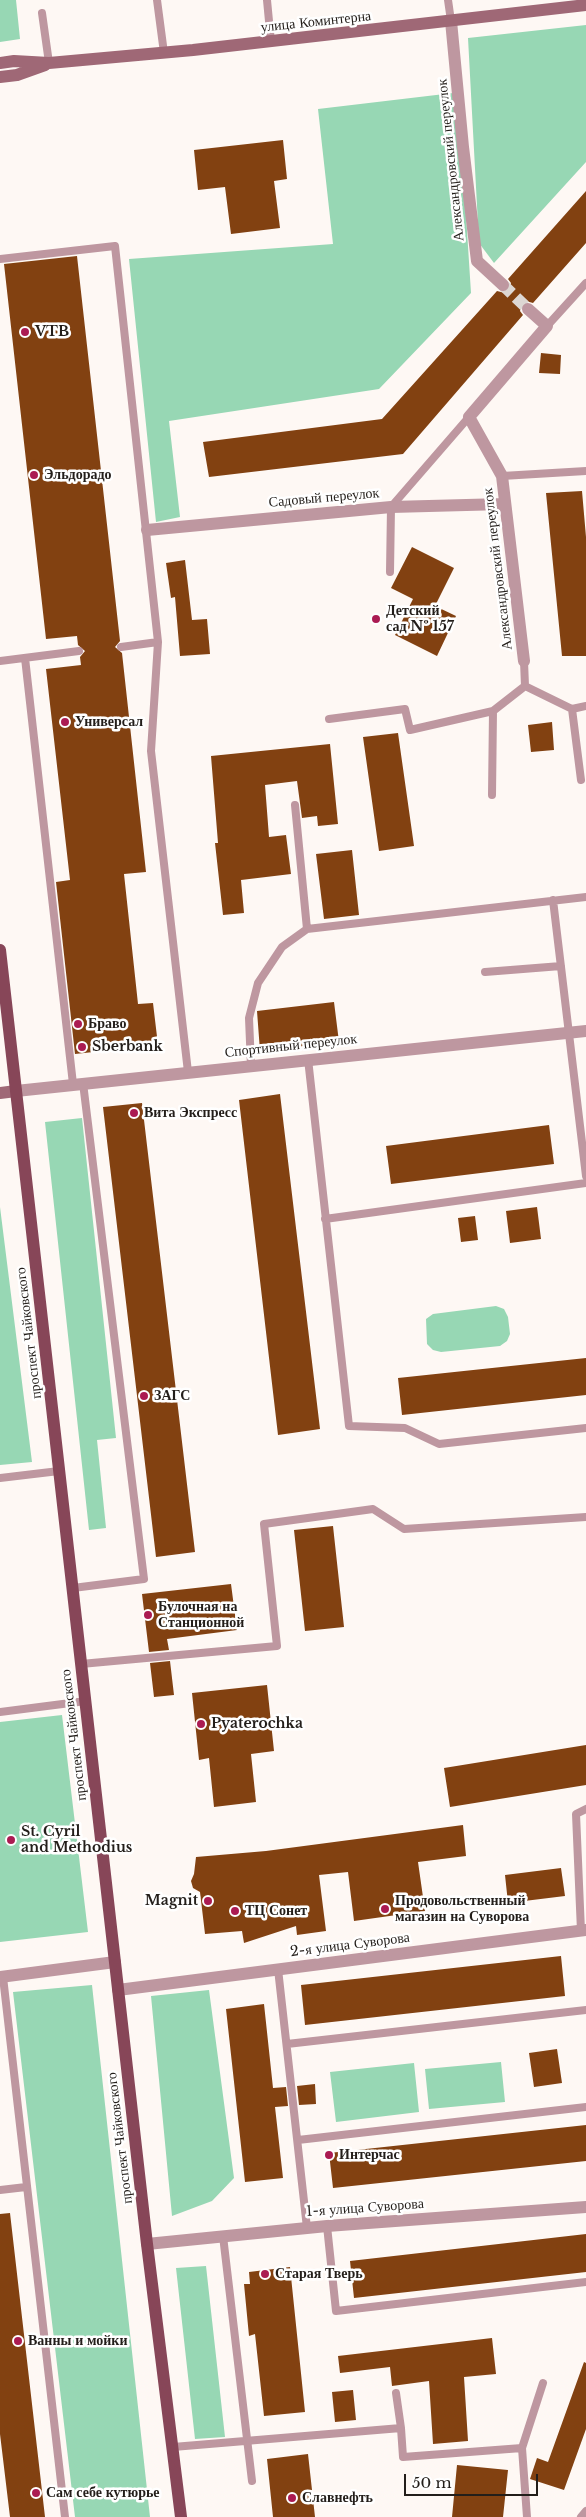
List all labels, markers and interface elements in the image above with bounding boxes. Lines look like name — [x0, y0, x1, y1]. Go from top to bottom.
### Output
street label: улица Коминтерна — [260, 8, 372, 36]
street label: Александровский переулок — [434, 78, 468, 242]
place label: VTB — [35, 324, 69, 340]
marker: VTB — [19, 326, 31, 338]
place label: Эльдорадо — [44, 467, 112, 483]
marker: Эльдорадо — [28, 469, 40, 481]
street label: Садовый переулок — [268, 485, 380, 511]
street label: Александровский переулок — [480, 487, 516, 651]
place label: Детский сад № 157 — [386, 603, 454, 636]
marker: Детский сад № 157 — [370, 613, 382, 625]
place label: Универсал — [75, 714, 143, 730]
marker: Универсал — [59, 716, 71, 728]
place label: Браво — [88, 1016, 127, 1032]
marker: Браво — [72, 1018, 84, 1030]
street label: Спортивный переулок — [224, 1031, 358, 1061]
place label: Sberbank — [92, 1039, 163, 1055]
marker: Sberbank — [76, 1041, 88, 1053]
place label: Вита Экспресс — [144, 1105, 237, 1121]
marker: Вита Экспресс — [128, 1107, 140, 1119]
street label: проспект Чайковского — [13, 1266, 45, 1400]
place label: ЗАГС — [154, 1388, 190, 1404]
marker: ЗАГС — [138, 1390, 150, 1402]
place label: Булочная на Станционной — [158, 1599, 244, 1631]
marker: Булочная на Станционной — [142, 1609, 154, 1621]
street label: проспект Чайковского — [58, 1668, 90, 1802]
place label: Pyaterochka — [211, 1716, 303, 1732]
marker: Pyaterochka — [195, 1718, 207, 1730]
place label: St. Cyril and Methodius — [21, 1824, 132, 1856]
marker: St. Cyril and Methodius — [5, 1834, 17, 1846]
place label: Magnit — [145, 1893, 198, 1909]
place label: Продовольственный магазин на Суворова — [395, 1893, 529, 1925]
marker: Magnit — [202, 1895, 214, 1907]
place label: ТЦ Сонет — [245, 1903, 307, 1919]
marker: Продовольственный магазин на Суворова — [379, 1903, 391, 1915]
marker: ТЦ Сонет — [229, 1905, 241, 1917]
street label: 2-я улица Суворова — [289, 1929, 411, 1961]
street label: проспект Чайковского — [104, 2071, 136, 2205]
place label: Интерчас — [339, 2147, 400, 2163]
marker: Интерчас — [323, 2149, 335, 2161]
street label: 1-я улица Суворова — [306, 2196, 424, 2220]
place label: Старая Тверь — [275, 2266, 363, 2282]
marker: Старая Тверь — [259, 2268, 271, 2280]
place label: Ванны и мойки — [28, 2333, 127, 2349]
marker: Ванны и мойки — [12, 2335, 24, 2347]
scale bar — [406, 2464, 540, 2496]
text: 50 m — [412, 2473, 452, 2492]
place label: Сам себе кутюрье — [46, 2485, 160, 2501]
marker: Сам себе кутюрье — [30, 2487, 42, 2499]
place label: Славнефть — [302, 2490, 373, 2506]
marker: Славнефть — [286, 2492, 298, 2504]

